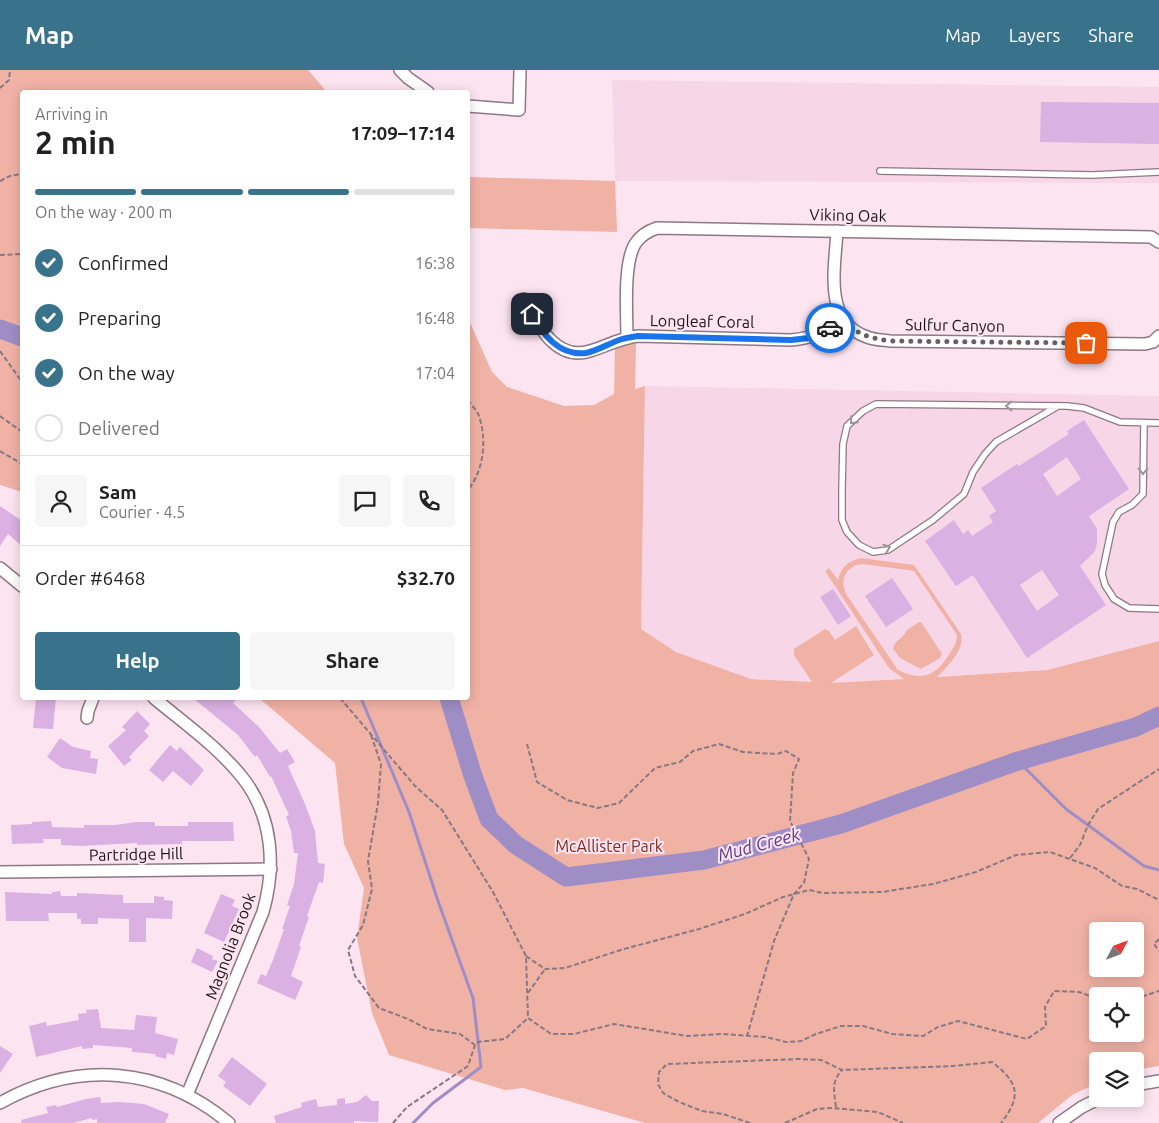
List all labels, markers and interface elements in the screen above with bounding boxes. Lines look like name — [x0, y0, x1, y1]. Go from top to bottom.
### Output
text: Map — [25, 22, 74, 49]
text: Map — [945, 25, 981, 45]
text: Layers — [1009, 25, 1060, 45]
text: Share — [1088, 25, 1134, 45]
text: Arriving in — [35, 105, 108, 123]
text: 17:09–17:14 — [350, 122, 455, 144]
text: 2 min — [35, 124, 116, 160]
text: On the way · 200 m — [35, 203, 172, 221]
street label: Viking Oak — [809, 205, 887, 225]
icon: check — [35, 249, 63, 277]
text: Confirmed — [78, 252, 169, 274]
text: 16:38 — [415, 254, 455, 272]
pin — [511, 293, 553, 335]
icon: home — [518, 300, 546, 328]
courier — [805, 303, 855, 353]
icon: check — [35, 304, 63, 332]
text: Preparing — [78, 307, 162, 329]
text: 16:48 — [415, 309, 455, 327]
street label: Longleaf Coral — [650, 311, 754, 331]
icon: car — [816, 314, 844, 342]
street label: Sulfur Canyon — [905, 315, 1005, 335]
pin — [1065, 322, 1107, 364]
icon: bag — [1072, 329, 1100, 357]
icon: check — [35, 359, 63, 387]
text: On the way — [78, 362, 175, 384]
text: 17:04 — [415, 364, 455, 382]
one-way arrow — [1005, 401, 1012, 411]
one-way arrow — [850, 415, 859, 424]
text: Delivered — [78, 417, 160, 439]
one-way arrow — [1138, 468, 1148, 476]
button: person — [35, 475, 87, 527]
button: chat — [339, 475, 391, 527]
button: phone — [403, 475, 455, 527]
text: Sam — [99, 481, 137, 503]
text: Courier · 4.5 — [99, 503, 185, 521]
one-way arrow — [882, 544, 891, 554]
text: Order #6468 — [35, 567, 145, 589]
text: $32.70 — [397, 567, 455, 589]
button: Help — [35, 632, 240, 690]
button: Share — [250, 632, 455, 690]
water label: Mud Creek — [715, 823, 803, 865]
park label: McAllister Park — [555, 837, 663, 855]
street label: Partridge Hill — [89, 844, 183, 864]
street label: Magnolia Brook — [201, 890, 259, 1002]
north arrow — [1089, 922, 1144, 978]
map controls — [1089, 922, 1144, 1107]
button: locate — [1089, 987, 1144, 1042]
button: layers — [1089, 1052, 1144, 1107]

